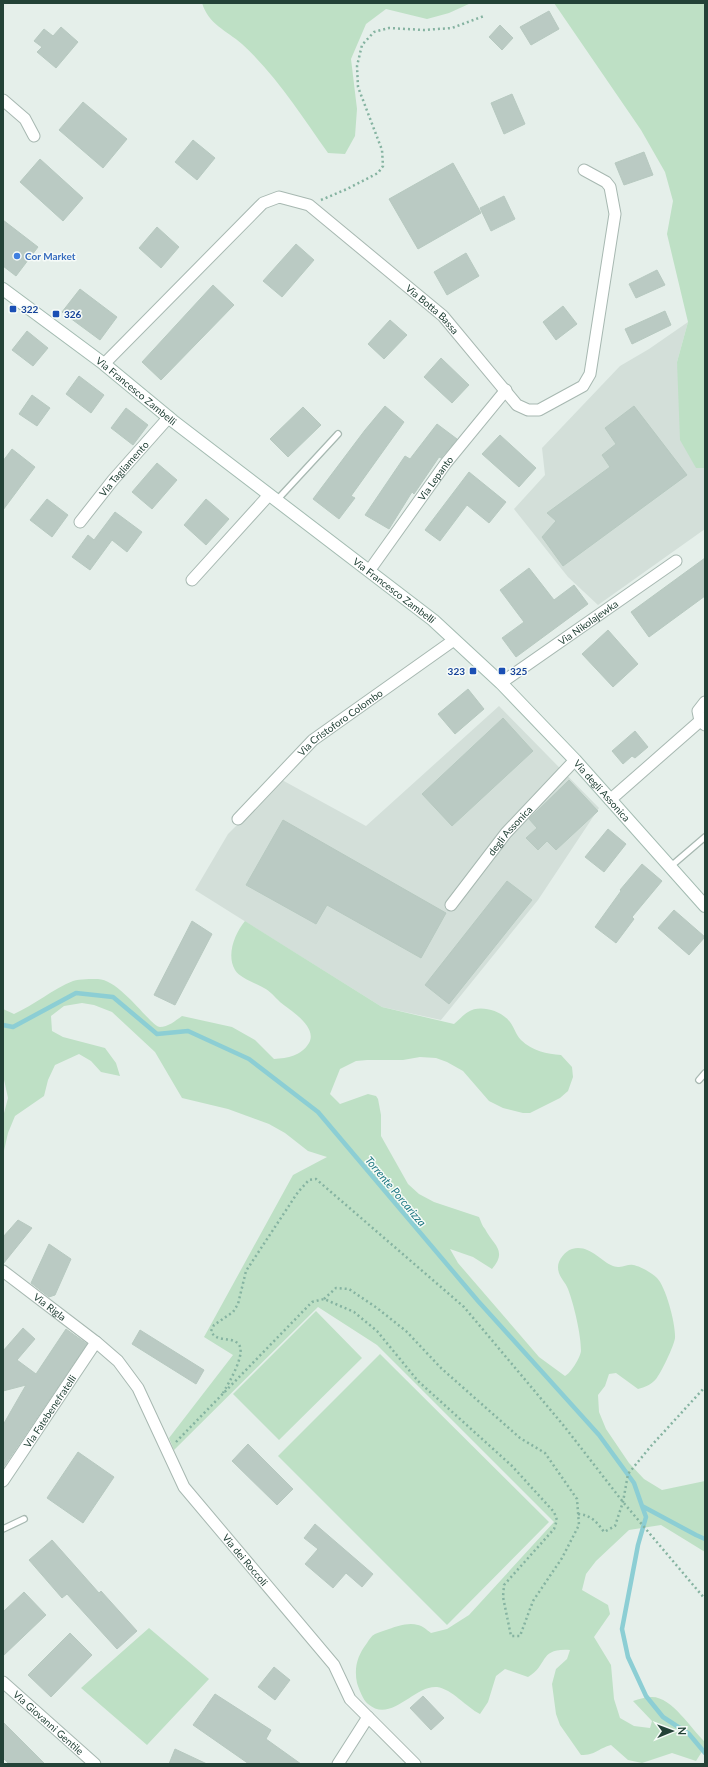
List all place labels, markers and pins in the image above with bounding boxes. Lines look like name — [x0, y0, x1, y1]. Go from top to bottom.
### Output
place label: Cor Market — [25, 250, 76, 262]
marker: Cor Market — [12, 251, 22, 261]
place label: 322 — [21, 303, 39, 315]
marker: 322 — [8, 304, 18, 314]
place label: 326 — [64, 308, 82, 320]
marker: 326 — [51, 309, 61, 319]
place label: 323 — [448, 665, 465, 677]
place label: 325 — [510, 665, 528, 677]
marker: 323 — [468, 666, 478, 676]
marker: 325 — [497, 666, 507, 676]

